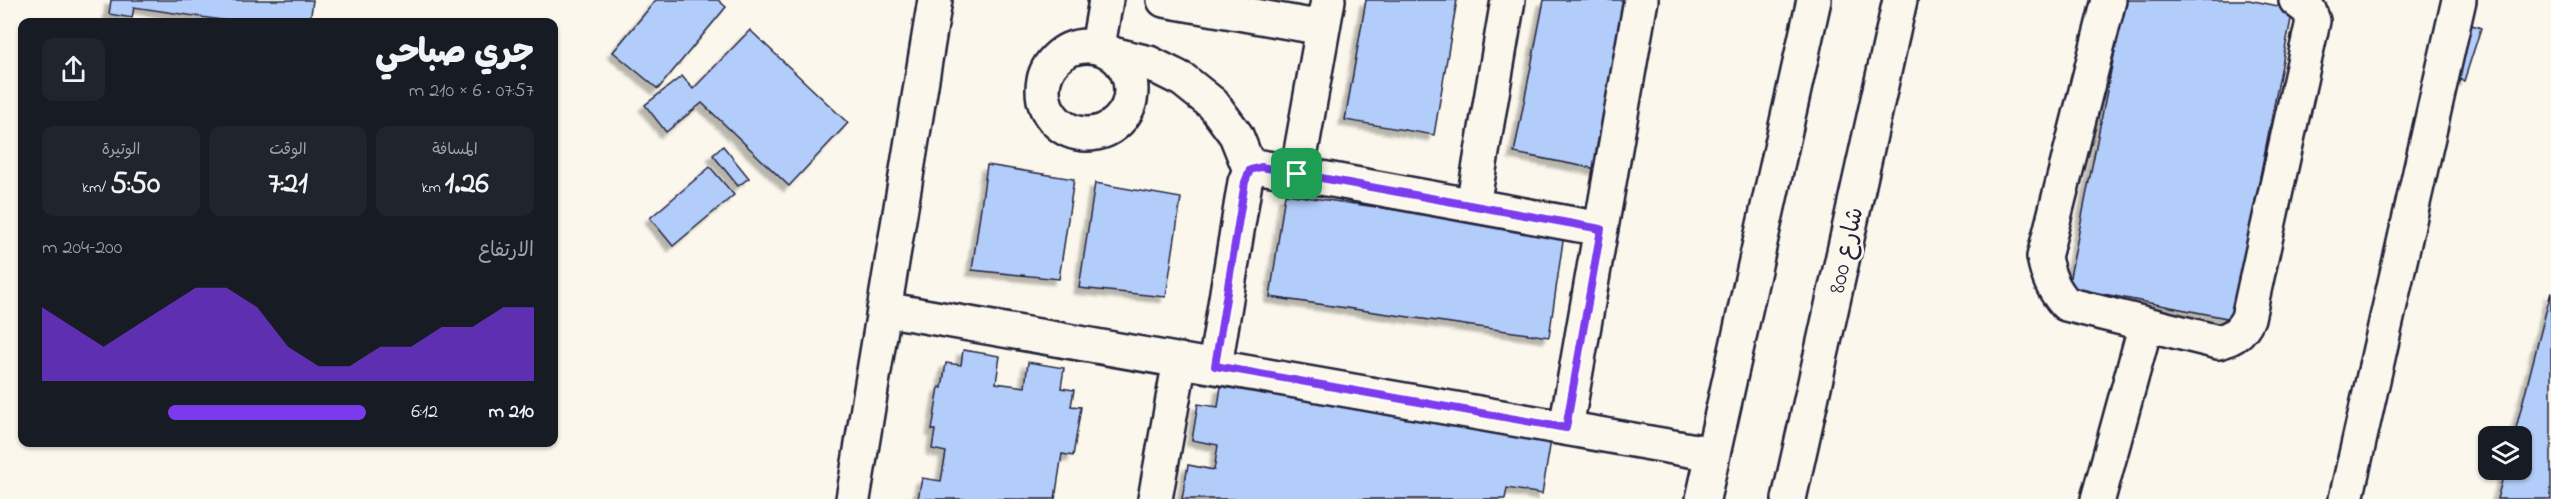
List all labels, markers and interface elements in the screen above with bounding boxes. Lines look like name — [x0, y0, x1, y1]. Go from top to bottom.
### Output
text: جري صباحي — [375, 30, 534, 78]
button: share — [42, 38, 105, 101]
text: 07:57 · 6 × 210 m — [409, 77, 534, 106]
text: الوتيرة — [102, 138, 140, 162]
text: الوقت — [269, 138, 307, 162]
text: المسافة — [432, 138, 478, 162]
pin — [1271, 148, 1322, 199]
icon: arrive — [1280, 157, 1313, 190]
text: 5:50 — [110, 163, 160, 207]
text: 7:21 — [268, 163, 308, 207]
text: 1.26 — [445, 163, 489, 207]
text: /km — [82, 176, 110, 200]
text: km — [421, 176, 445, 200]
street label: شارع 800 — [1821, 204, 1874, 297]
text: 200–204 m — [42, 234, 122, 263]
text: الارتفاع — [478, 237, 534, 266]
text: 6:12 — [411, 398, 438, 427]
text: 210 m — [489, 398, 534, 427]
map controls — [2478, 426, 2532, 480]
button: layers — [2478, 426, 2532, 480]

